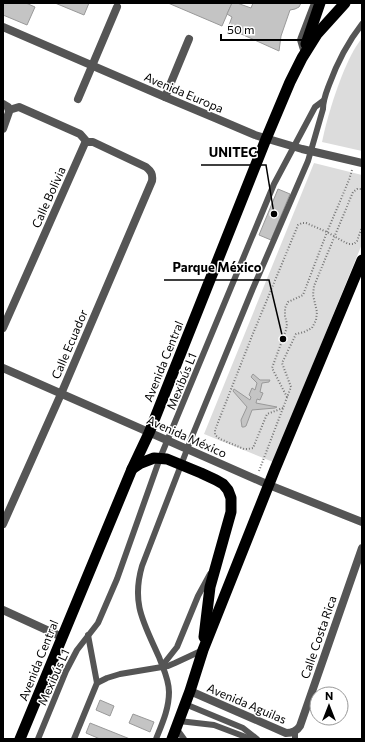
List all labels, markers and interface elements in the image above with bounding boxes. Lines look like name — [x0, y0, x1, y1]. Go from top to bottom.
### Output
scale bar — [221, 16, 305, 42]
text: 50 m — [227, 22, 255, 36]
street label: Avenida Europa — [142, 69, 226, 115]
callout: UNITEC — [201, 140, 266, 165]
text: UNITEC — [209, 144, 257, 160]
street label: Calle Bolivia — [28, 164, 68, 230]
callout: Parque México — [164, 255, 269, 280]
text: Parque México — [172, 259, 262, 275]
street label: Calle Ecuador — [48, 307, 90, 381]
street label: Avenida Central — [140, 319, 186, 403]
street label: Mexibús L1 — [163, 350, 199, 412]
street label: Avenida México — [145, 412, 229, 460]
street label: Calle Costa Rica — [297, 594, 339, 680]
street label: Avenida Central — [15, 618, 61, 702]
street label: Mexibús L1 — [34, 647, 72, 707]
street label: Avenida Aguilas — [205, 680, 289, 726]
north arrow — [309, 686, 349, 726]
text: N — [325, 689, 333, 702]

